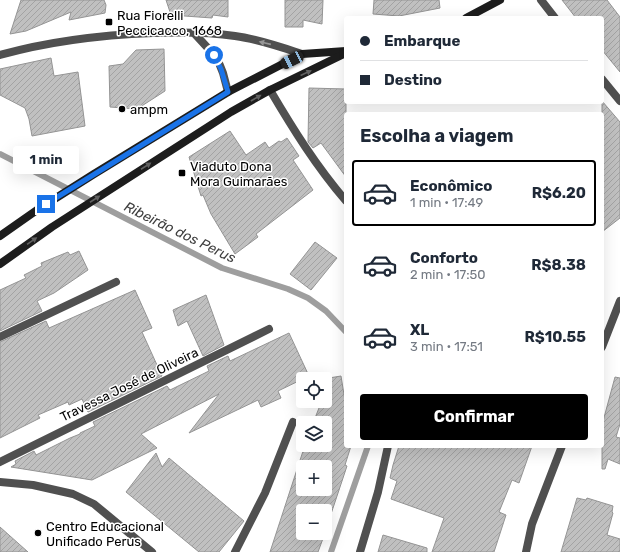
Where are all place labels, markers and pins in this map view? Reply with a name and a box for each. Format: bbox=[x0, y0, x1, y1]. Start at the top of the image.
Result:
place label: Rua Fiorelli Peccicacco, 1668 bbox=[117, 8, 222, 38]
marker: Rua Fiorelli Peccicacco, 1668 bbox=[104, 17, 114, 27]
place label: ampm bbox=[130, 102, 168, 117]
marker: ampm bbox=[117, 104, 127, 114]
place label: Viaduto Dona Mora Guimarães bbox=[190, 159, 288, 189]
marker: Viaduto Dona Mora Guimarães bbox=[177, 168, 187, 178]
place label: Centro Educacional Unificado Perus bbox=[46, 519, 164, 549]
marker: Centro Educacional Unificado Perus bbox=[33, 528, 43, 538]

